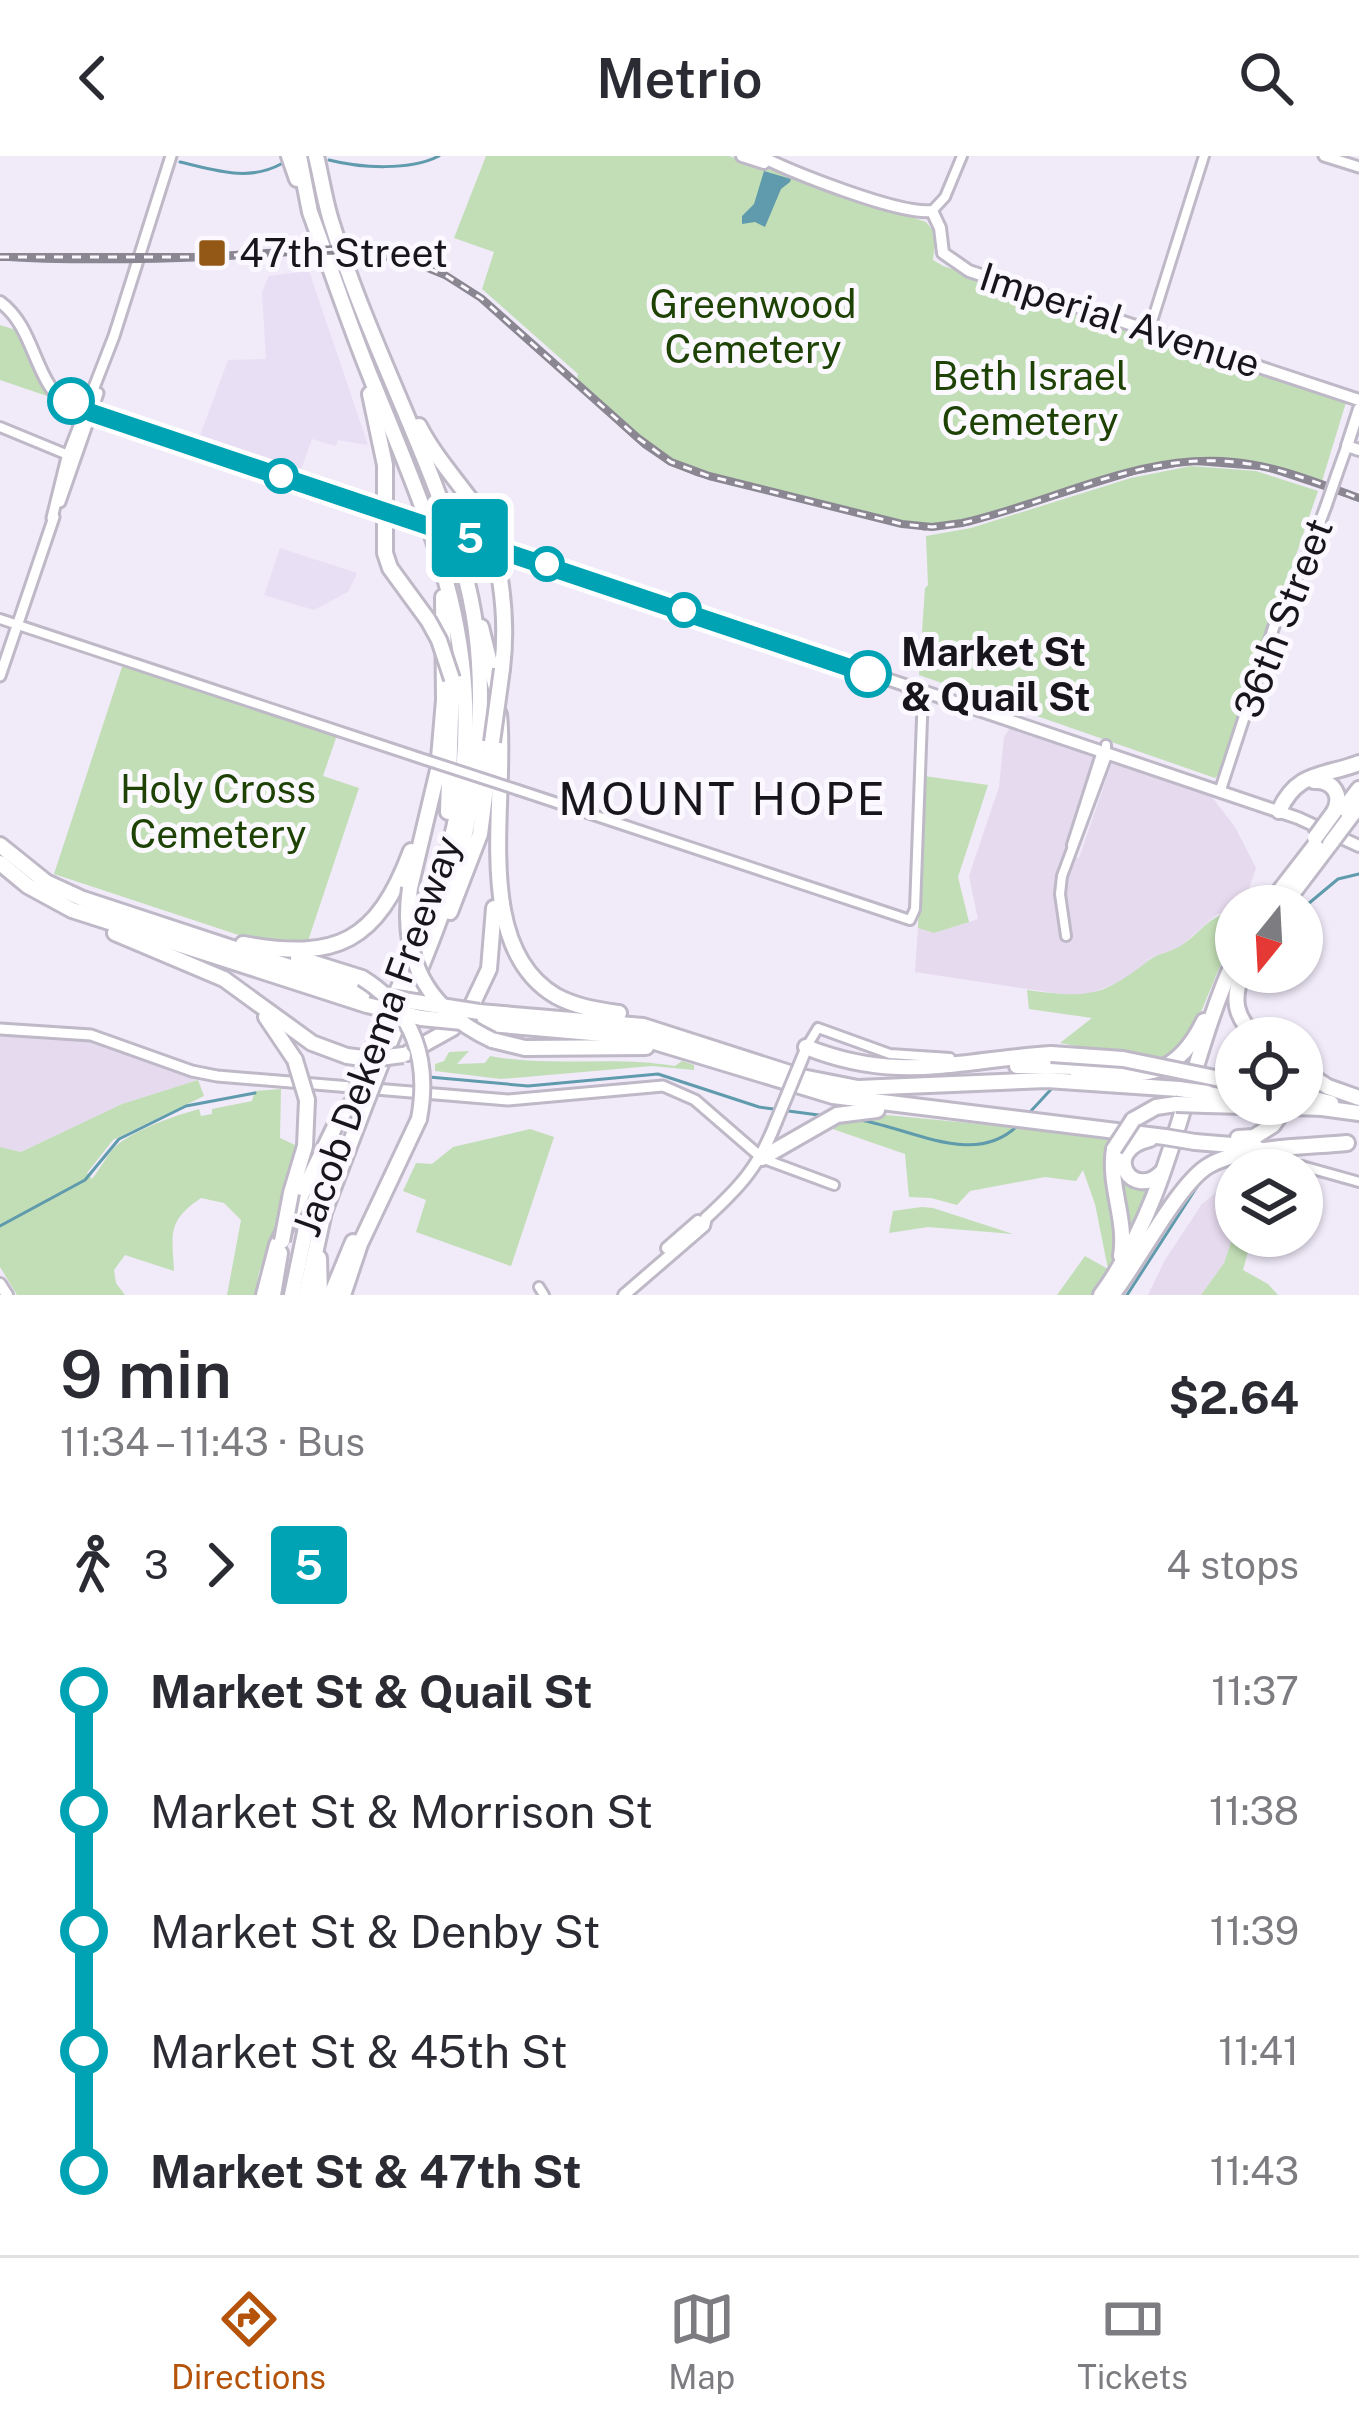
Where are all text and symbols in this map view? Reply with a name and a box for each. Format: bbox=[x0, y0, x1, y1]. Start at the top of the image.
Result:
icon: back bbox=[60, 45, 126, 111]
icon: search bbox=[1233, 45, 1299, 111]
text: Metrio bbox=[596, 47, 763, 110]
place label: 47th Street bbox=[239, 230, 448, 276]
marker: 47th Street bbox=[196, 237, 228, 269]
street label: Imperial Avenue bbox=[974, 253, 1266, 387]
park label: Greenwood Cemetery bbox=[650, 281, 856, 372]
park label: Beth Israel Cemetery bbox=[932, 353, 1128, 444]
unlabelled marker bbox=[49, 379, 93, 423]
unlabelled marker bbox=[265, 460, 297, 492]
line badge: 5 bbox=[431, 499, 509, 577]
street label: 36th Street bbox=[1224, 512, 1342, 724]
text: 5 bbox=[456, 513, 484, 562]
unlabelled marker bbox=[531, 548, 563, 580]
unlabelled marker bbox=[668, 594, 700, 626]
place label: Market St & Quail St bbox=[901, 629, 1091, 720]
marker: Market St & Quail St bbox=[846, 652, 890, 696]
park label: Holy Cross Cemetery bbox=[120, 766, 316, 857]
district label: MOUNT HOPE bbox=[558, 772, 888, 825]
street label: Jacob Dekema Freeway bbox=[283, 829, 471, 1243]
north arrow bbox=[1215, 885, 1323, 993]
map controls bbox=[1215, 885, 1323, 1257]
button: locate bbox=[1215, 1017, 1323, 1125]
button: layers bbox=[1215, 1149, 1323, 1257]
text: 9 min bbox=[60, 1335, 232, 1413]
text: $2.64 bbox=[1169, 1371, 1299, 1424]
text: 11:34 – 11:43 · Bus bbox=[60, 1419, 365, 1465]
icon: walk bbox=[60, 1532, 126, 1598]
icon: forward bbox=[187, 1532, 253, 1598]
text: 5 bbox=[295, 1540, 323, 1589]
text: 3 bbox=[144, 1542, 169, 1588]
text: 4 stops bbox=[1166, 1542, 1299, 1588]
text: Market St & Quail St bbox=[150, 1665, 592, 1718]
text: 11:37 bbox=[1211, 1668, 1299, 1714]
text: Market St & Morrison St bbox=[150, 1785, 653, 1838]
text: 11:38 bbox=[1209, 1788, 1299, 1834]
text: Market St & Denby St bbox=[150, 1905, 601, 1958]
text: 11:39 bbox=[1210, 1908, 1299, 1954]
text: Market St & 45th St bbox=[150, 2025, 568, 2078]
text: 11:41 bbox=[1218, 2028, 1299, 2074]
text: Market St & 47th St bbox=[150, 2145, 581, 2198]
text: 11:43 bbox=[1210, 2148, 1299, 2194]
tab: Directions bbox=[171, 2286, 326, 2396]
tab: Map bbox=[668, 2286, 735, 2396]
tab: Tickets bbox=[1077, 2286, 1188, 2396]

